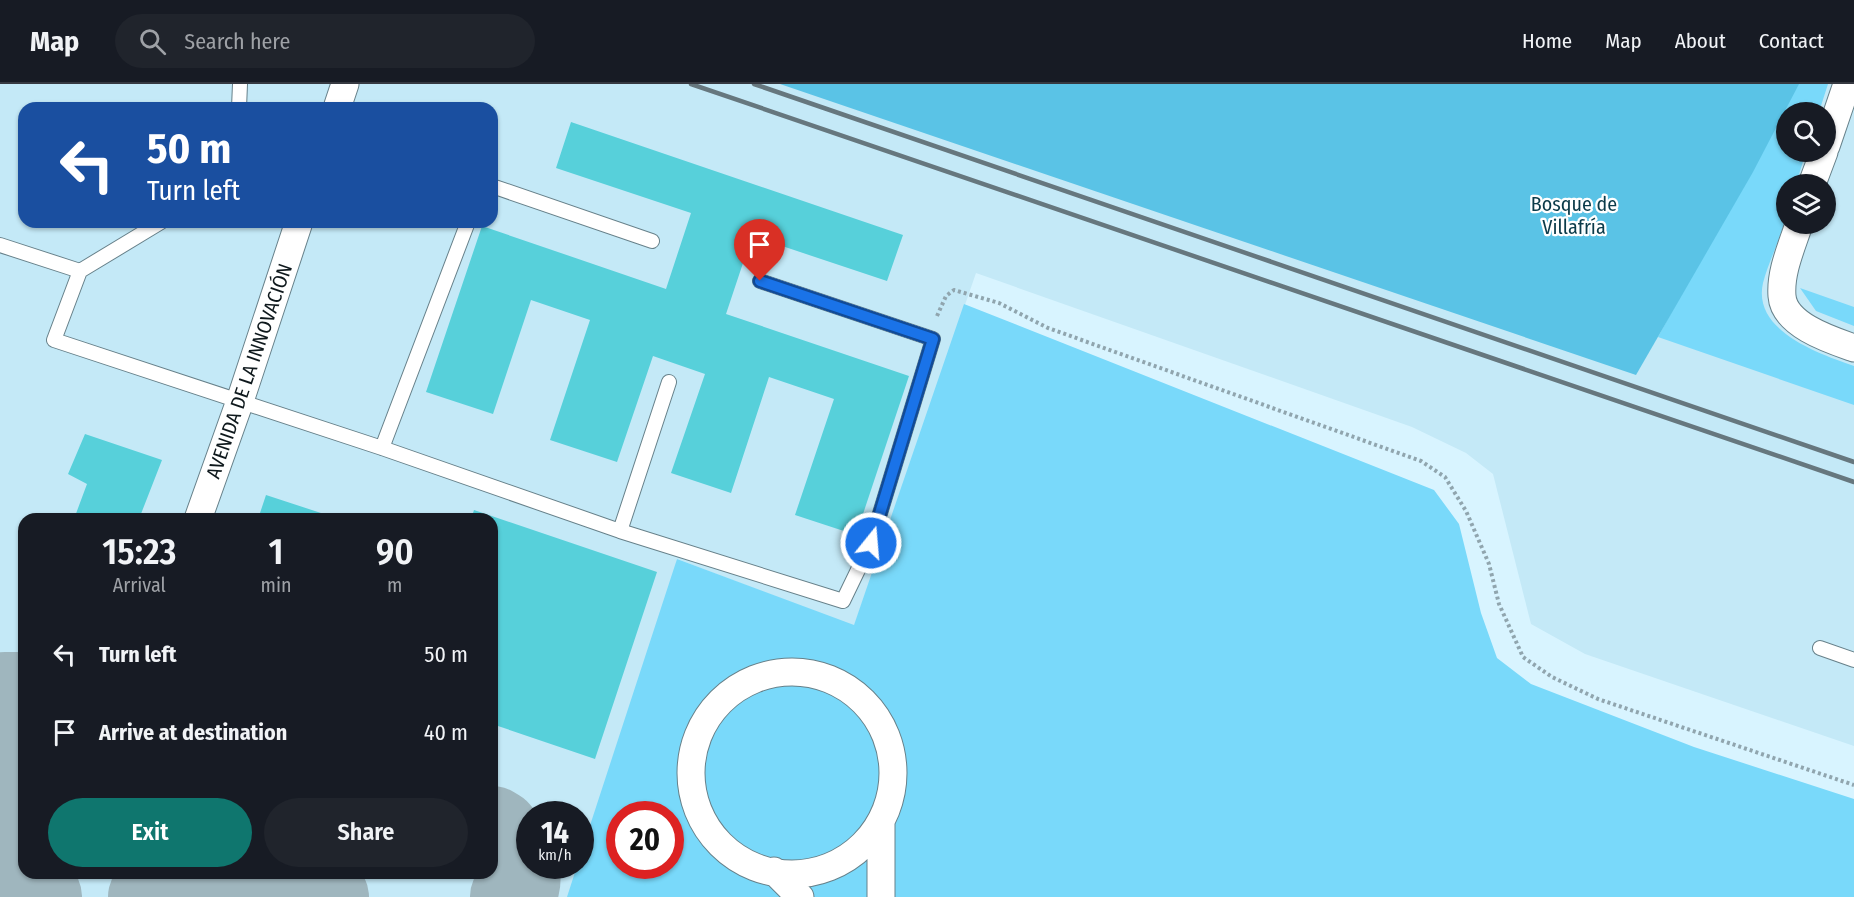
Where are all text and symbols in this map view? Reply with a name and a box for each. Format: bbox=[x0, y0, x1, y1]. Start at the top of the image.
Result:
search box bbox=[115, 14, 535, 68]
text: Map bbox=[30, 25, 79, 58]
icon: search bbox=[136, 25, 169, 58]
text: Search here bbox=[184, 28, 290, 55]
text: Home bbox=[1522, 28, 1572, 54]
text: Map bbox=[1605, 28, 1642, 54]
text: About bbox=[1675, 28, 1726, 54]
text: Contact bbox=[1759, 28, 1824, 54]
map controls bbox=[1776, 102, 1836, 234]
button: search bbox=[1776, 102, 1836, 162]
text: 50 m bbox=[147, 124, 231, 174]
icon: left bbox=[48, 126, 126, 204]
button: layers bbox=[1776, 174, 1836, 234]
text: Turn left bbox=[147, 175, 240, 207]
park label: Bosque de Villafría bbox=[1531, 192, 1617, 239]
pin bbox=[734, 219, 785, 281]
icon: arrive bbox=[743, 228, 776, 261]
street label: AVENIDA DE LA INNOVACIÓN bbox=[201, 260, 297, 482]
position arrow bbox=[839, 511, 903, 575]
text: 15:23 bbox=[102, 530, 176, 574]
text: 1 bbox=[269, 530, 284, 574]
text: 90 bbox=[376, 530, 414, 574]
text: Arrival bbox=[113, 573, 166, 597]
text: min bbox=[261, 573, 292, 597]
text: m bbox=[387, 573, 402, 597]
icon: left bbox=[48, 638, 81, 671]
text: Turn left bbox=[99, 641, 177, 668]
text: 50 m bbox=[424, 641, 468, 668]
icon: arrive bbox=[48, 716, 81, 749]
text: Arrive at destination bbox=[99, 719, 287, 746]
text: 40 m bbox=[424, 719, 468, 746]
button: Exit bbox=[48, 798, 252, 867]
button: Share bbox=[264, 798, 468, 867]
speed limit sign: 20 bbox=[606, 801, 684, 879]
text: 14 bbox=[541, 815, 569, 851]
text: km/h bbox=[538, 846, 572, 864]

